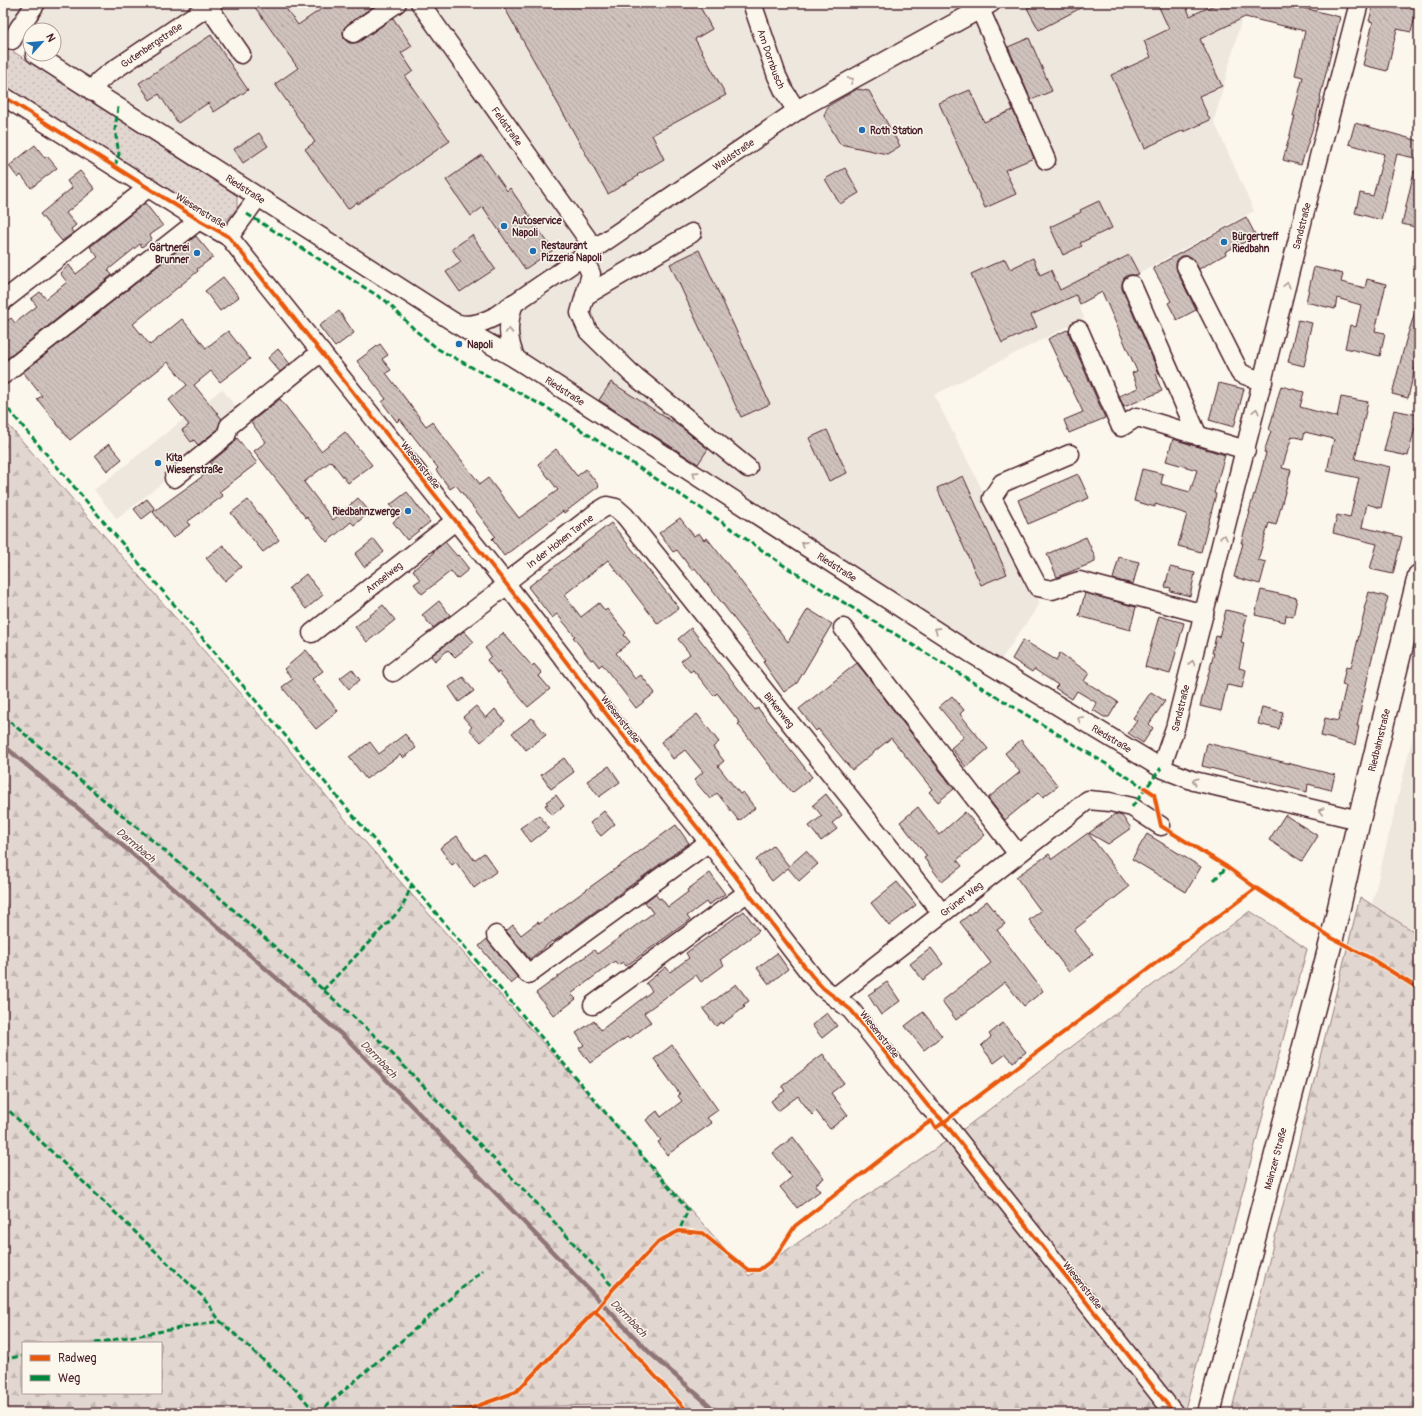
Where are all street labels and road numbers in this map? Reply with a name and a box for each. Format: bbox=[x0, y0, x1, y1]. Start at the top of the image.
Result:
street label: Gutenbergstraße bbox=[119, 21, 185, 71]
street label: Am Dornbusch bbox=[754, 28, 787, 91]
street label: Feldstraße bbox=[489, 105, 525, 149]
street label: Waldstraße bbox=[711, 137, 757, 173]
street label: Riedstraße bbox=[223, 173, 267, 207]
street label: Wiesenstraße bbox=[173, 191, 228, 231]
street label: Sandstraße bbox=[1291, 201, 1314, 251]
street label: Riedstraße bbox=[543, 374, 587, 409]
street label: Wiesenstraße bbox=[398, 439, 443, 492]
street label: In der Hohen Tanne bbox=[525, 512, 596, 571]
street label: Riedstraße bbox=[815, 550, 859, 585]
street label: Amselweg bbox=[363, 560, 405, 596]
street label: Sandstraße bbox=[1169, 683, 1193, 733]
street label: Birkenweg bbox=[761, 690, 797, 731]
street label: Wiesenstraße bbox=[598, 693, 643, 746]
street label: Riedbahnstraße bbox=[1366, 708, 1393, 773]
street label: Riedstraße bbox=[1089, 723, 1134, 756]
street label: Grüner Weg bbox=[938, 879, 985, 920]
street label: Wiesenstraße bbox=[857, 1008, 902, 1061]
street label: Mainzer Straße bbox=[1262, 1126, 1290, 1191]
street label: Wiesenstraße bbox=[1060, 1259, 1105, 1312]

